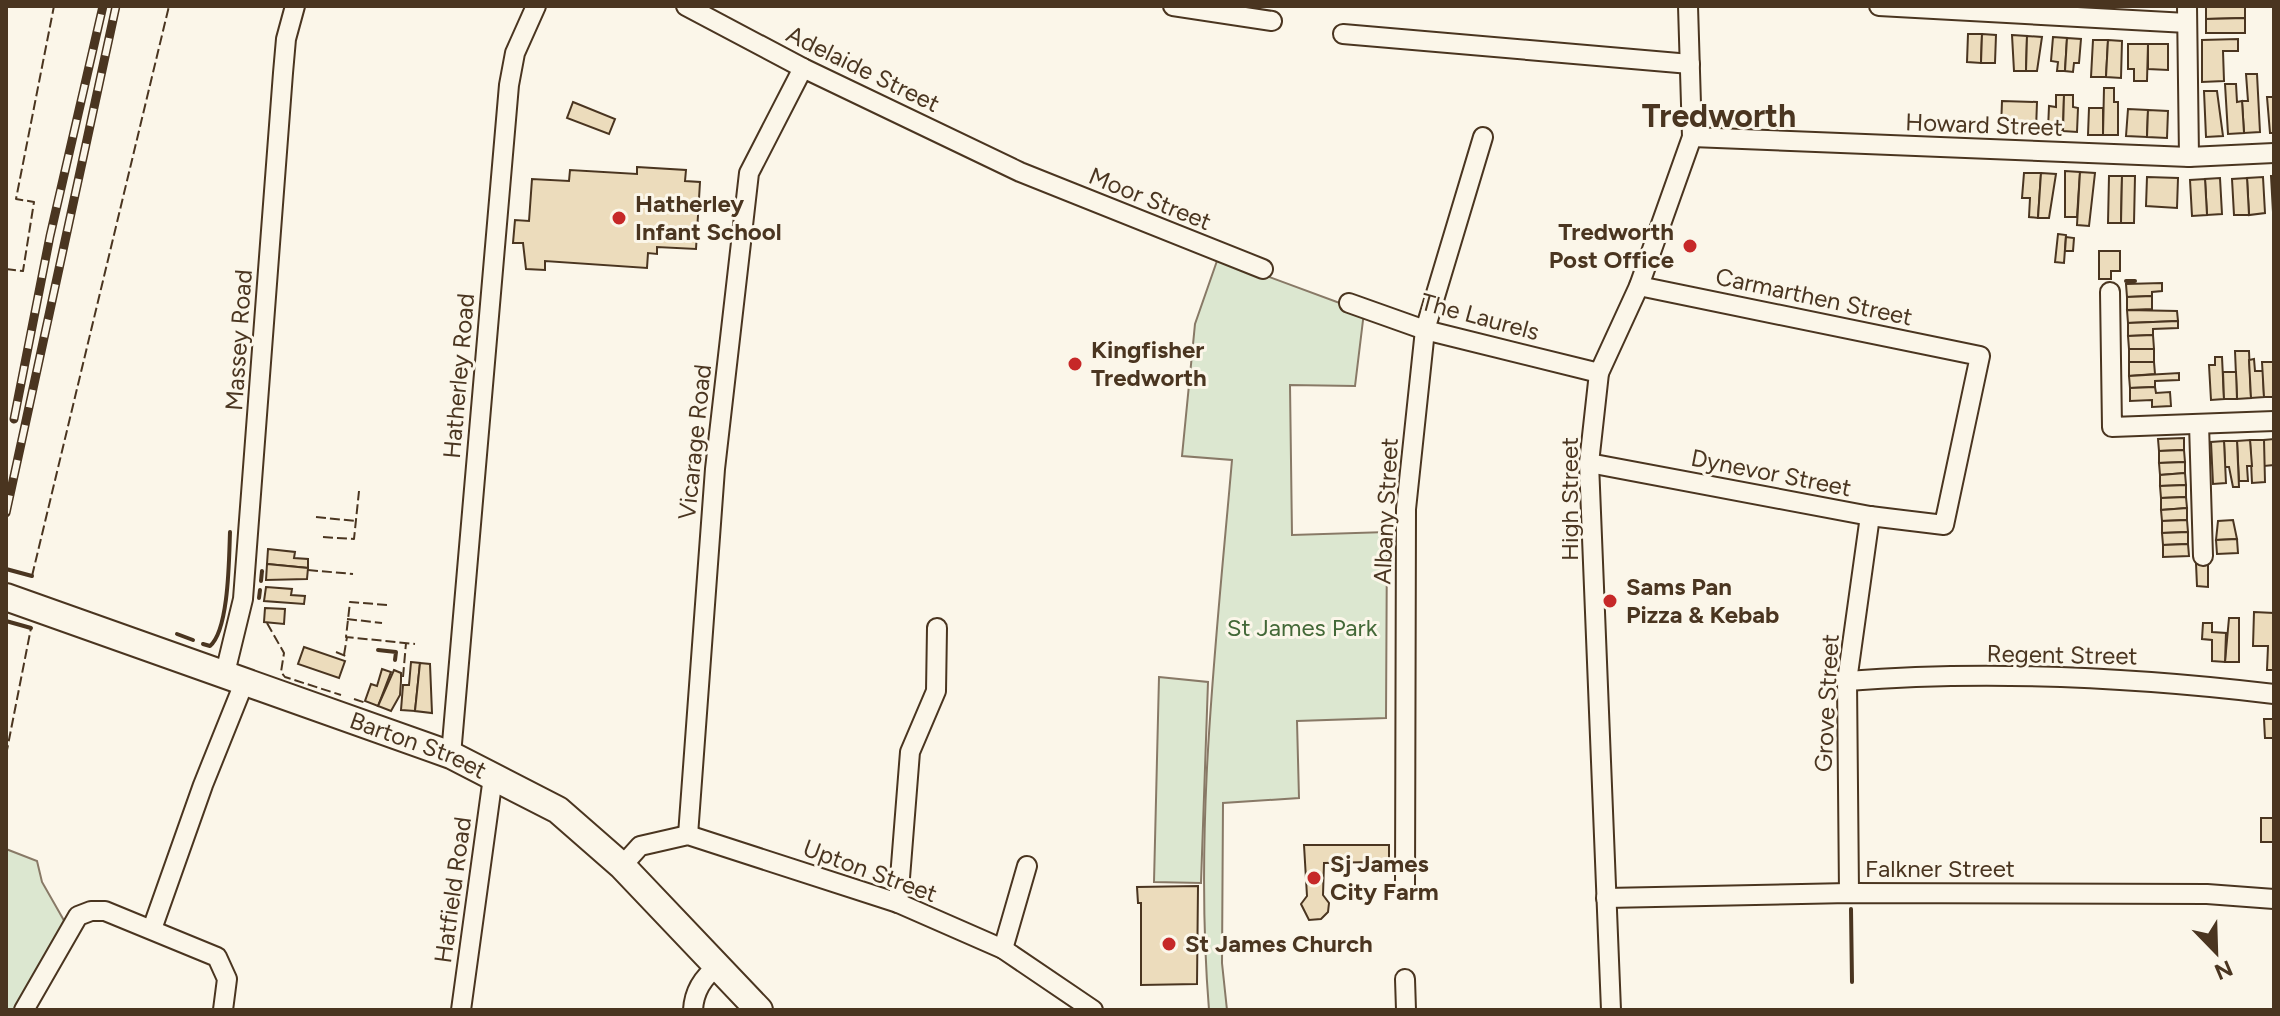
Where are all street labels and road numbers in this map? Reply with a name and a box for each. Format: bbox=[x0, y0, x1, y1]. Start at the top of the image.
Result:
street label: Adelaide Street bbox=[782, 19, 944, 118]
street label: Howard Street bbox=[1905, 107, 2063, 142]
street label: Moor Street bbox=[1085, 161, 1216, 236]
street label: Carmarthen Street bbox=[1713, 261, 1915, 332]
street label: Massey Road bbox=[219, 268, 258, 412]
street label: The Laurels bbox=[1418, 287, 1543, 346]
street label: Hatherley Road bbox=[437, 292, 480, 460]
street label: Vicarage Road bbox=[672, 363, 717, 521]
street label: Albany Street bbox=[1367, 437, 1404, 585]
street label: High Street bbox=[1555, 437, 1584, 561]
street label: Dynevor Street bbox=[1688, 443, 1854, 502]
street label: Grove Street bbox=[1808, 633, 1845, 773]
street label: Regent Street bbox=[1986, 639, 2138, 670]
street label: Barton Street bbox=[346, 705, 492, 785]
street label: Hatfield Road bbox=[428, 815, 477, 965]
street label: Upton Street bbox=[799, 833, 941, 908]
street label: Falkner Street bbox=[1865, 854, 2015, 883]

